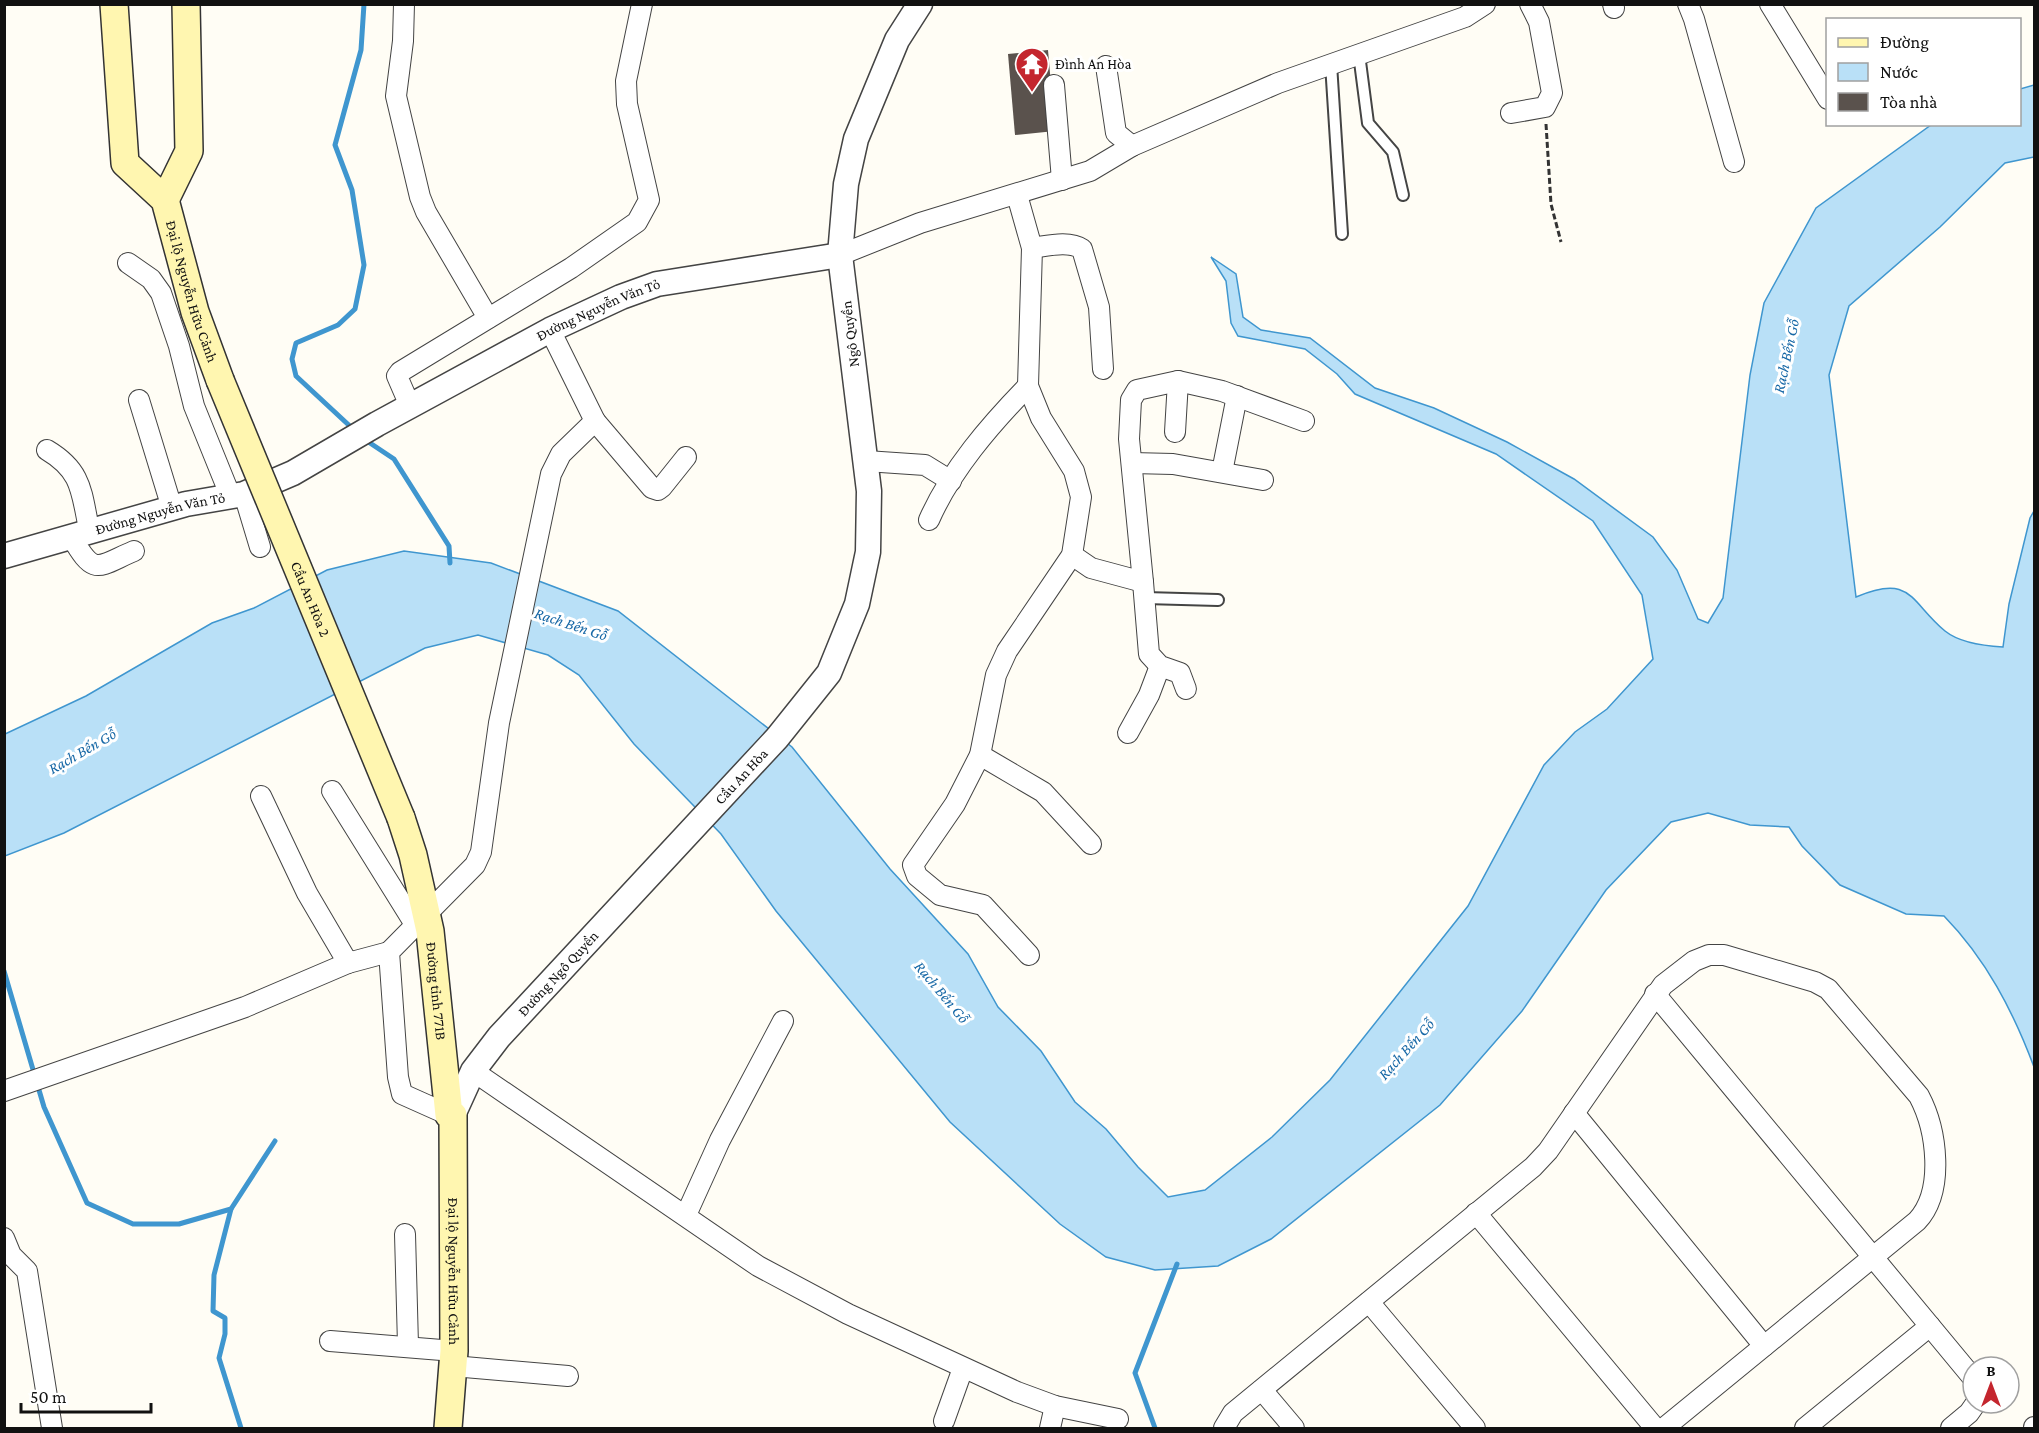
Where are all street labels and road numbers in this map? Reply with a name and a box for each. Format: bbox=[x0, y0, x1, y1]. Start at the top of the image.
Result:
street label: Đại lộ Nguyễn Hữu Cảnh bbox=[163, 219, 221, 364]
street label: Đường Nguyễn Văn Tỏ bbox=[534, 276, 662, 344]
street label: Ngô Quyền bbox=[837, 300, 863, 368]
street label: Đường Nguyễn Văn Tỏ bbox=[93, 489, 226, 538]
street label: Cầu An Hòa 2 bbox=[288, 559, 333, 639]
street label: Cầu An Hòa bbox=[712, 745, 771, 808]
street label: Đường Ngô Quyền bbox=[515, 928, 602, 1019]
street label: Đường tỉnh 771B bbox=[423, 941, 449, 1041]
street label: Đại lộ Nguyễn Hữu Cảnh bbox=[444, 1197, 462, 1345]

